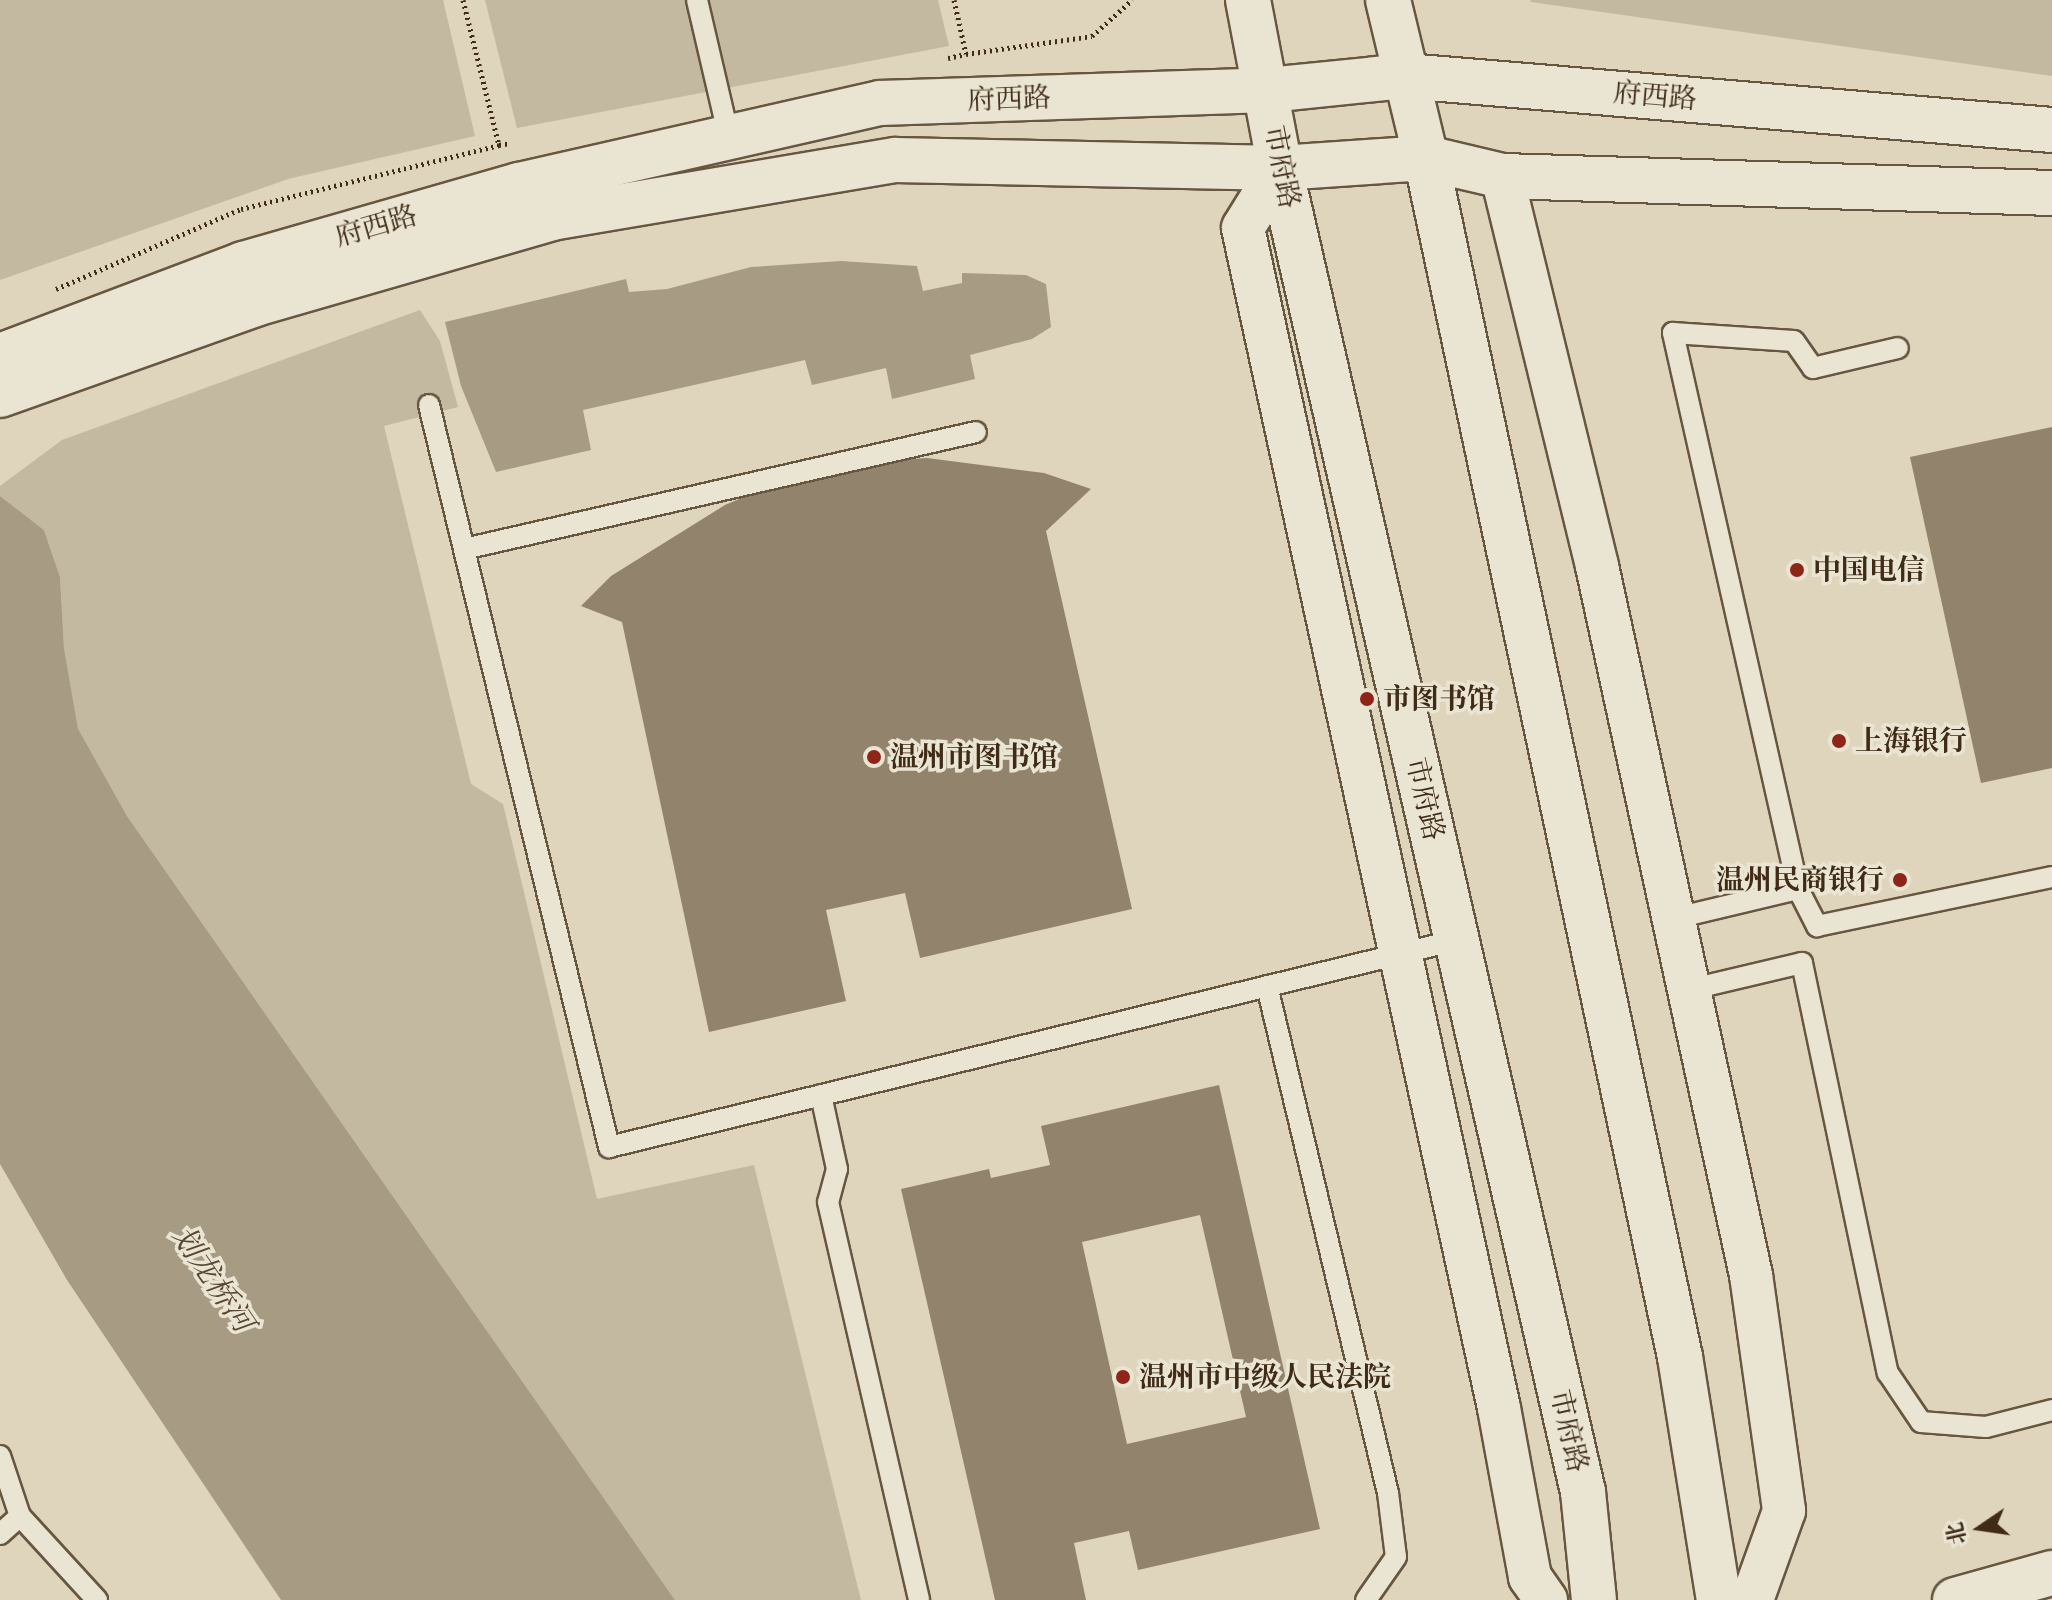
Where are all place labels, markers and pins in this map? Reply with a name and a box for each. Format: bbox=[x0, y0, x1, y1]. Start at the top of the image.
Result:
place label: 中国电信 bbox=[1813, 553, 1925, 587]
marker: 中国电信 bbox=[1788, 561, 1806, 579]
place label: 市图书馆 bbox=[1383, 682, 1495, 716]
marker: 市图书馆 bbox=[1358, 690, 1376, 708]
place label: 上海银行 bbox=[1855, 724, 1967, 758]
marker: 上海银行 bbox=[1830, 732, 1848, 750]
place label: 温州市图书馆 bbox=[890, 740, 1058, 774]
marker: 温州市图书馆 bbox=[865, 748, 883, 766]
place label: 温州民商银行 bbox=[1716, 863, 1884, 897]
marker: 温州民商银行 bbox=[1891, 871, 1909, 889]
place label: 温州市中级人民法院 bbox=[1139, 1360, 1391, 1394]
marker: 温州市中级人民法院 bbox=[1114, 1368, 1132, 1386]

